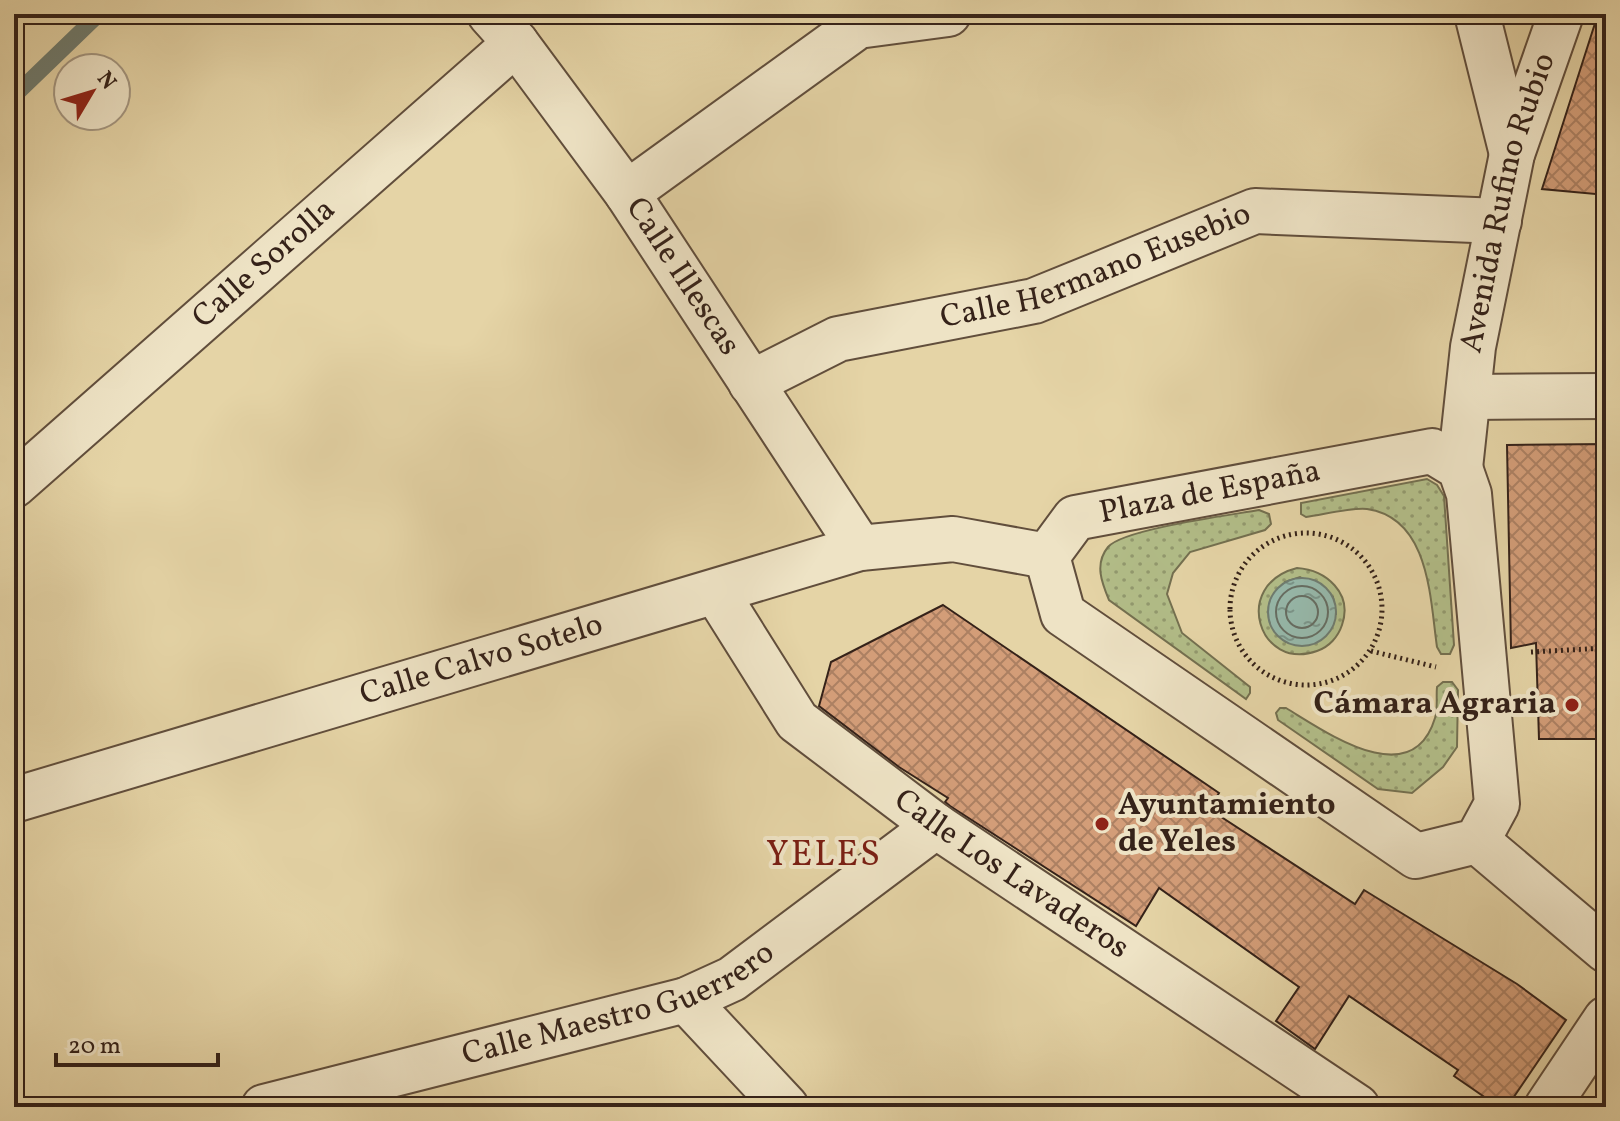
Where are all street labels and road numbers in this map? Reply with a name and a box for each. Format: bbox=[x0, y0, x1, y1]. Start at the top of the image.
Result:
street label: Avenida Rufino Rubio bbox=[1450, 47, 1568, 357]
street label: Calle Sorolla bbox=[184, 189, 346, 339]
street label: Calle Illescas bbox=[614, 189, 750, 365]
street label: Calle Hermano Eusebio bbox=[937, 193, 1258, 341]
street label: Plaza de España bbox=[1096, 450, 1324, 536]
street label: Calle Calvo Sotelo bbox=[355, 604, 608, 718]
street label: Calle Los Lavaderos bbox=[884, 779, 1137, 971]
street label: Calle Maestro Guerrero bbox=[458, 932, 784, 1078]

